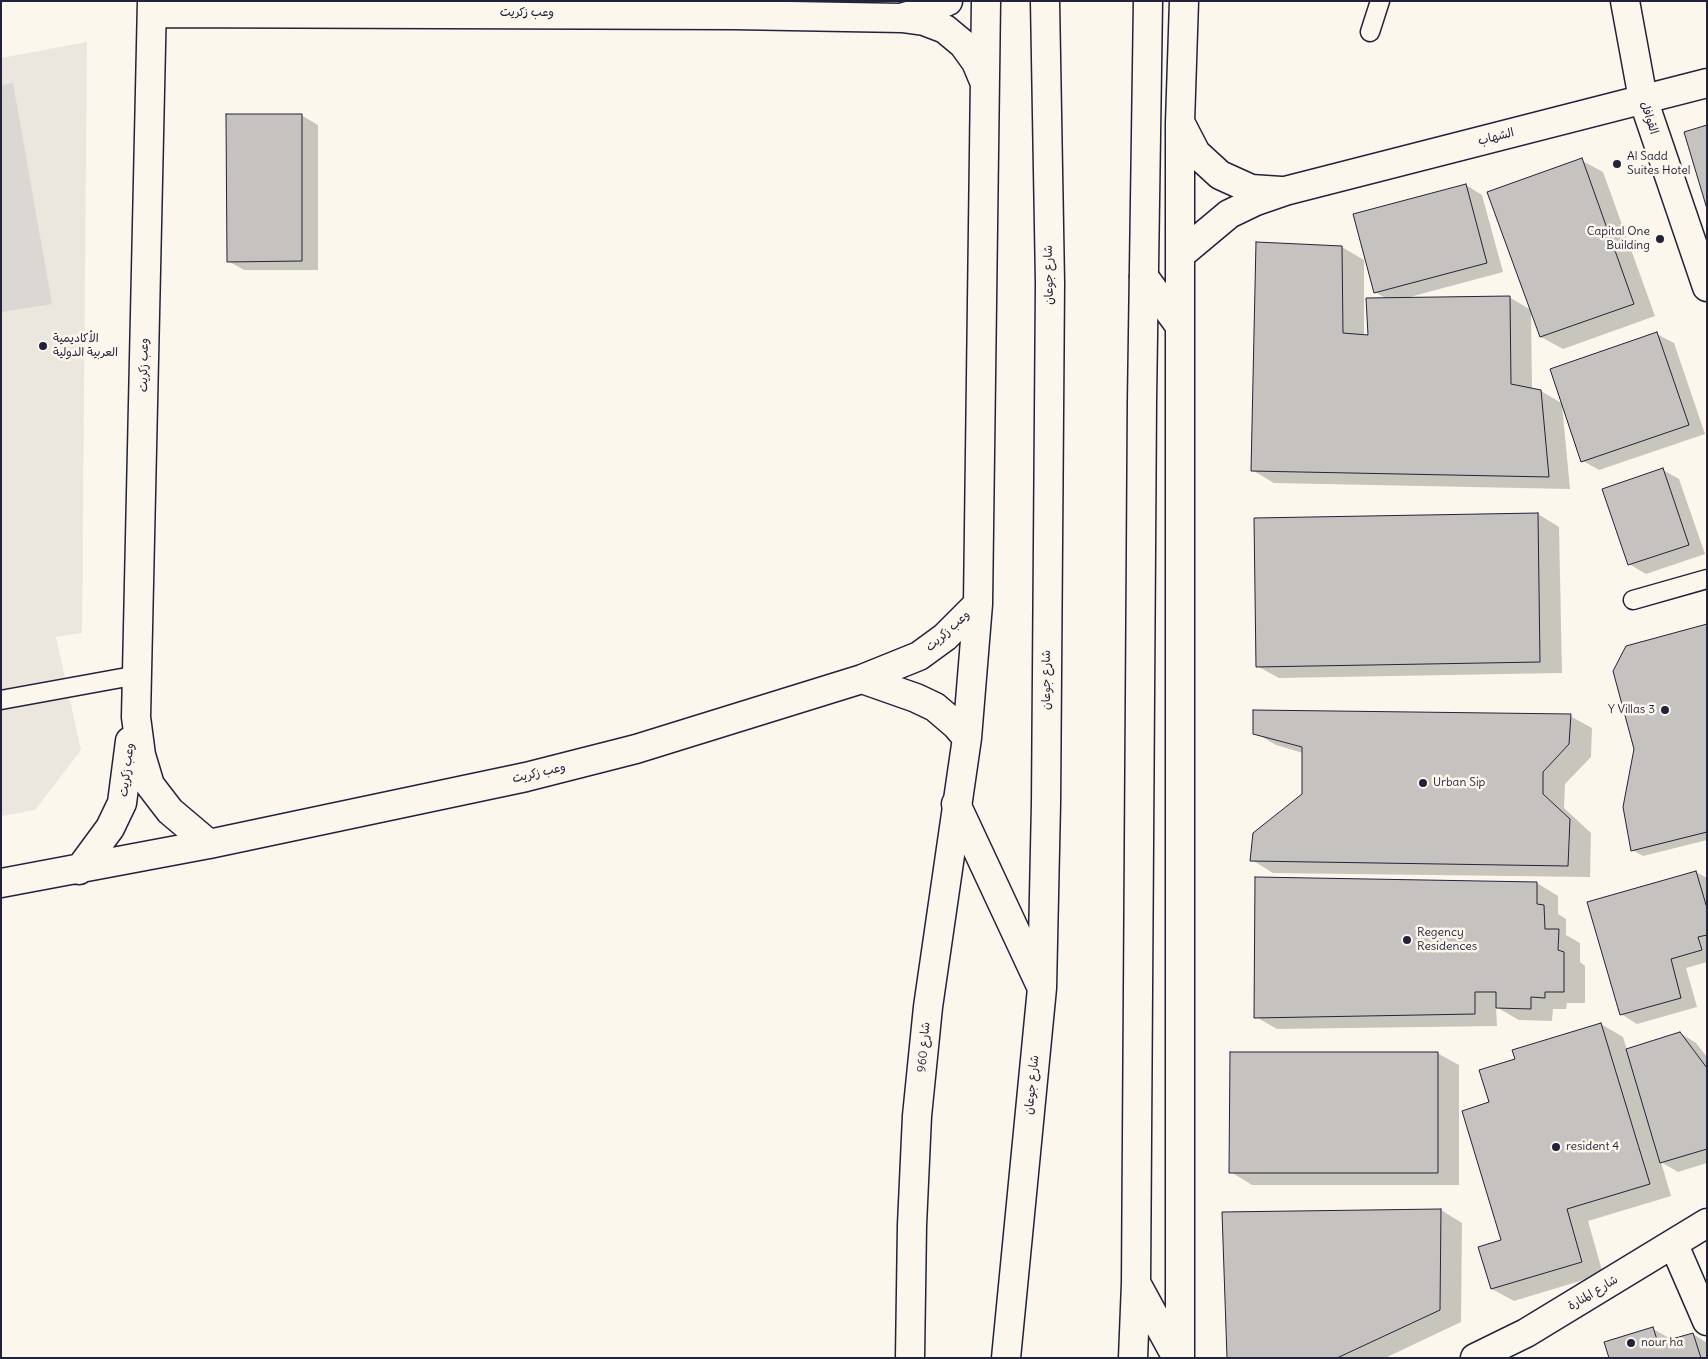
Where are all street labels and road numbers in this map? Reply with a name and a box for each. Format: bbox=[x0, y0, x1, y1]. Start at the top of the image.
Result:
street label: وعب زكريت bbox=[500, 6, 554, 20]
street label: القوافل bbox=[1637, 100, 1661, 136]
street label: الشهاب bbox=[1476, 126, 1516, 148]
street label: شارع جوعان bbox=[1041, 245, 1057, 305]
street label: وعب زكريت bbox=[136, 338, 152, 392]
street label: وعب زكريت bbox=[923, 607, 973, 655]
street label: شارع جوعان bbox=[1040, 650, 1054, 710]
street label: وعب زكريت bbox=[117, 742, 137, 798]
street label: وعب زكريت bbox=[511, 760, 567, 786]
street label: شارع 960 bbox=[915, 1021, 933, 1073]
street label: شارع جوعان bbox=[1022, 1054, 1042, 1116]
street label: شارع المنارة bbox=[1565, 1272, 1621, 1314]

